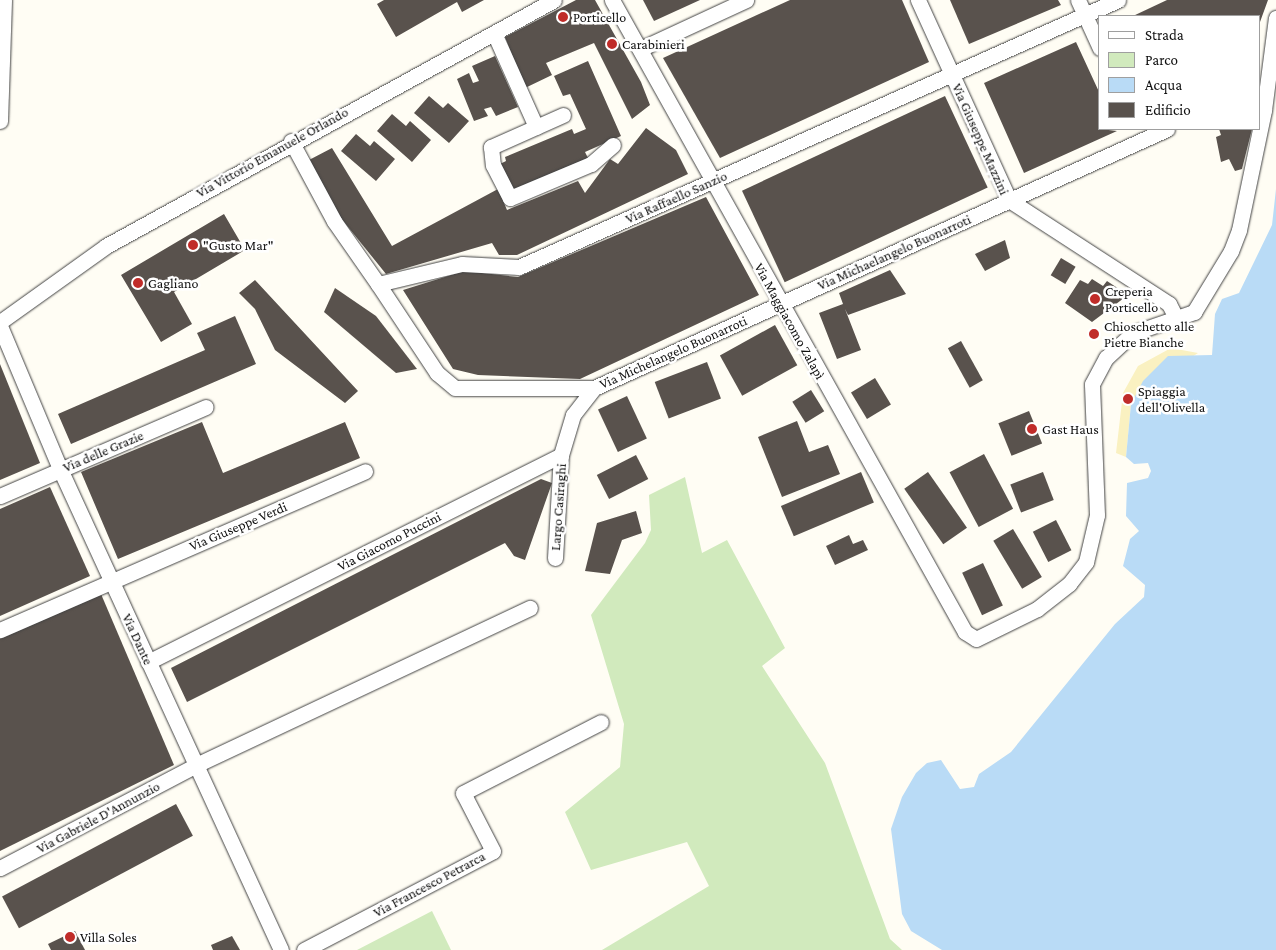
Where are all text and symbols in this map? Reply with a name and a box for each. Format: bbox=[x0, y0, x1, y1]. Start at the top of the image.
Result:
place label: Porticello bbox=[573, 9, 626, 25]
marker: Porticello bbox=[557, 11, 569, 23]
legend bbox=[1098, 15, 1261, 130]
text: Strada bbox=[1145, 27, 1184, 43]
place label: Carabinieri bbox=[622, 36, 685, 52]
marker: Carabinieri bbox=[606, 38, 618, 50]
text: Parco bbox=[1145, 52, 1178, 68]
text: Acqua bbox=[1145, 77, 1182, 93]
street label: Via Giuseppe Mazzini bbox=[949, 81, 1013, 197]
text: Edificio bbox=[1145, 102, 1191, 118]
street label: Via Vittorio Emanuele Orlando bbox=[193, 103, 351, 201]
street label: Via Raffaello Sanzio bbox=[623, 167, 729, 227]
street label: Via Michaelangelo Buonarroti bbox=[815, 210, 973, 294]
place label: "Gusto Mar" bbox=[203, 237, 273, 253]
marker: "Gusto Mar" bbox=[187, 239, 199, 251]
street label: Via Maggiacomo Zalapì bbox=[751, 260, 829, 382]
place label: Gagliano bbox=[148, 275, 198, 291]
marker: Gagliano bbox=[132, 277, 144, 289]
place label: Creperia Porticello bbox=[1105, 283, 1158, 316]
marker: Creperia Porticello bbox=[1089, 293, 1101, 305]
street label: Via Michelangelo Buonarroti bbox=[597, 312, 749, 392]
place label: Chioschetto alle Pietre Bianche bbox=[1104, 318, 1194, 351]
marker: Chioschetto alle Pietre Bianche bbox=[1088, 328, 1100, 340]
place label: Spiaggia dell'Olivella bbox=[1138, 383, 1205, 416]
marker: Spiaggia dell'Olivella bbox=[1122, 393, 1134, 405]
place label: Gast Haus bbox=[1042, 421, 1099, 437]
marker: Gast Haus bbox=[1026, 423, 1038, 435]
street label: Via delle Grazie bbox=[60, 426, 146, 476]
street label: Largo Casiraghi bbox=[547, 463, 569, 551]
street label: Via Giuseppe Verdi bbox=[186, 498, 290, 554]
street label: Via Giacomo Puccini bbox=[334, 508, 444, 574]
street label: Via Dante bbox=[119, 611, 157, 667]
street label: Via Gabriele D'Annunzio bbox=[33, 777, 163, 857]
street label: Via Francesco Petrarca bbox=[370, 847, 488, 921]
place label: Villa Soles bbox=[80, 929, 137, 945]
marker: Villa Soles bbox=[64, 931, 76, 943]

